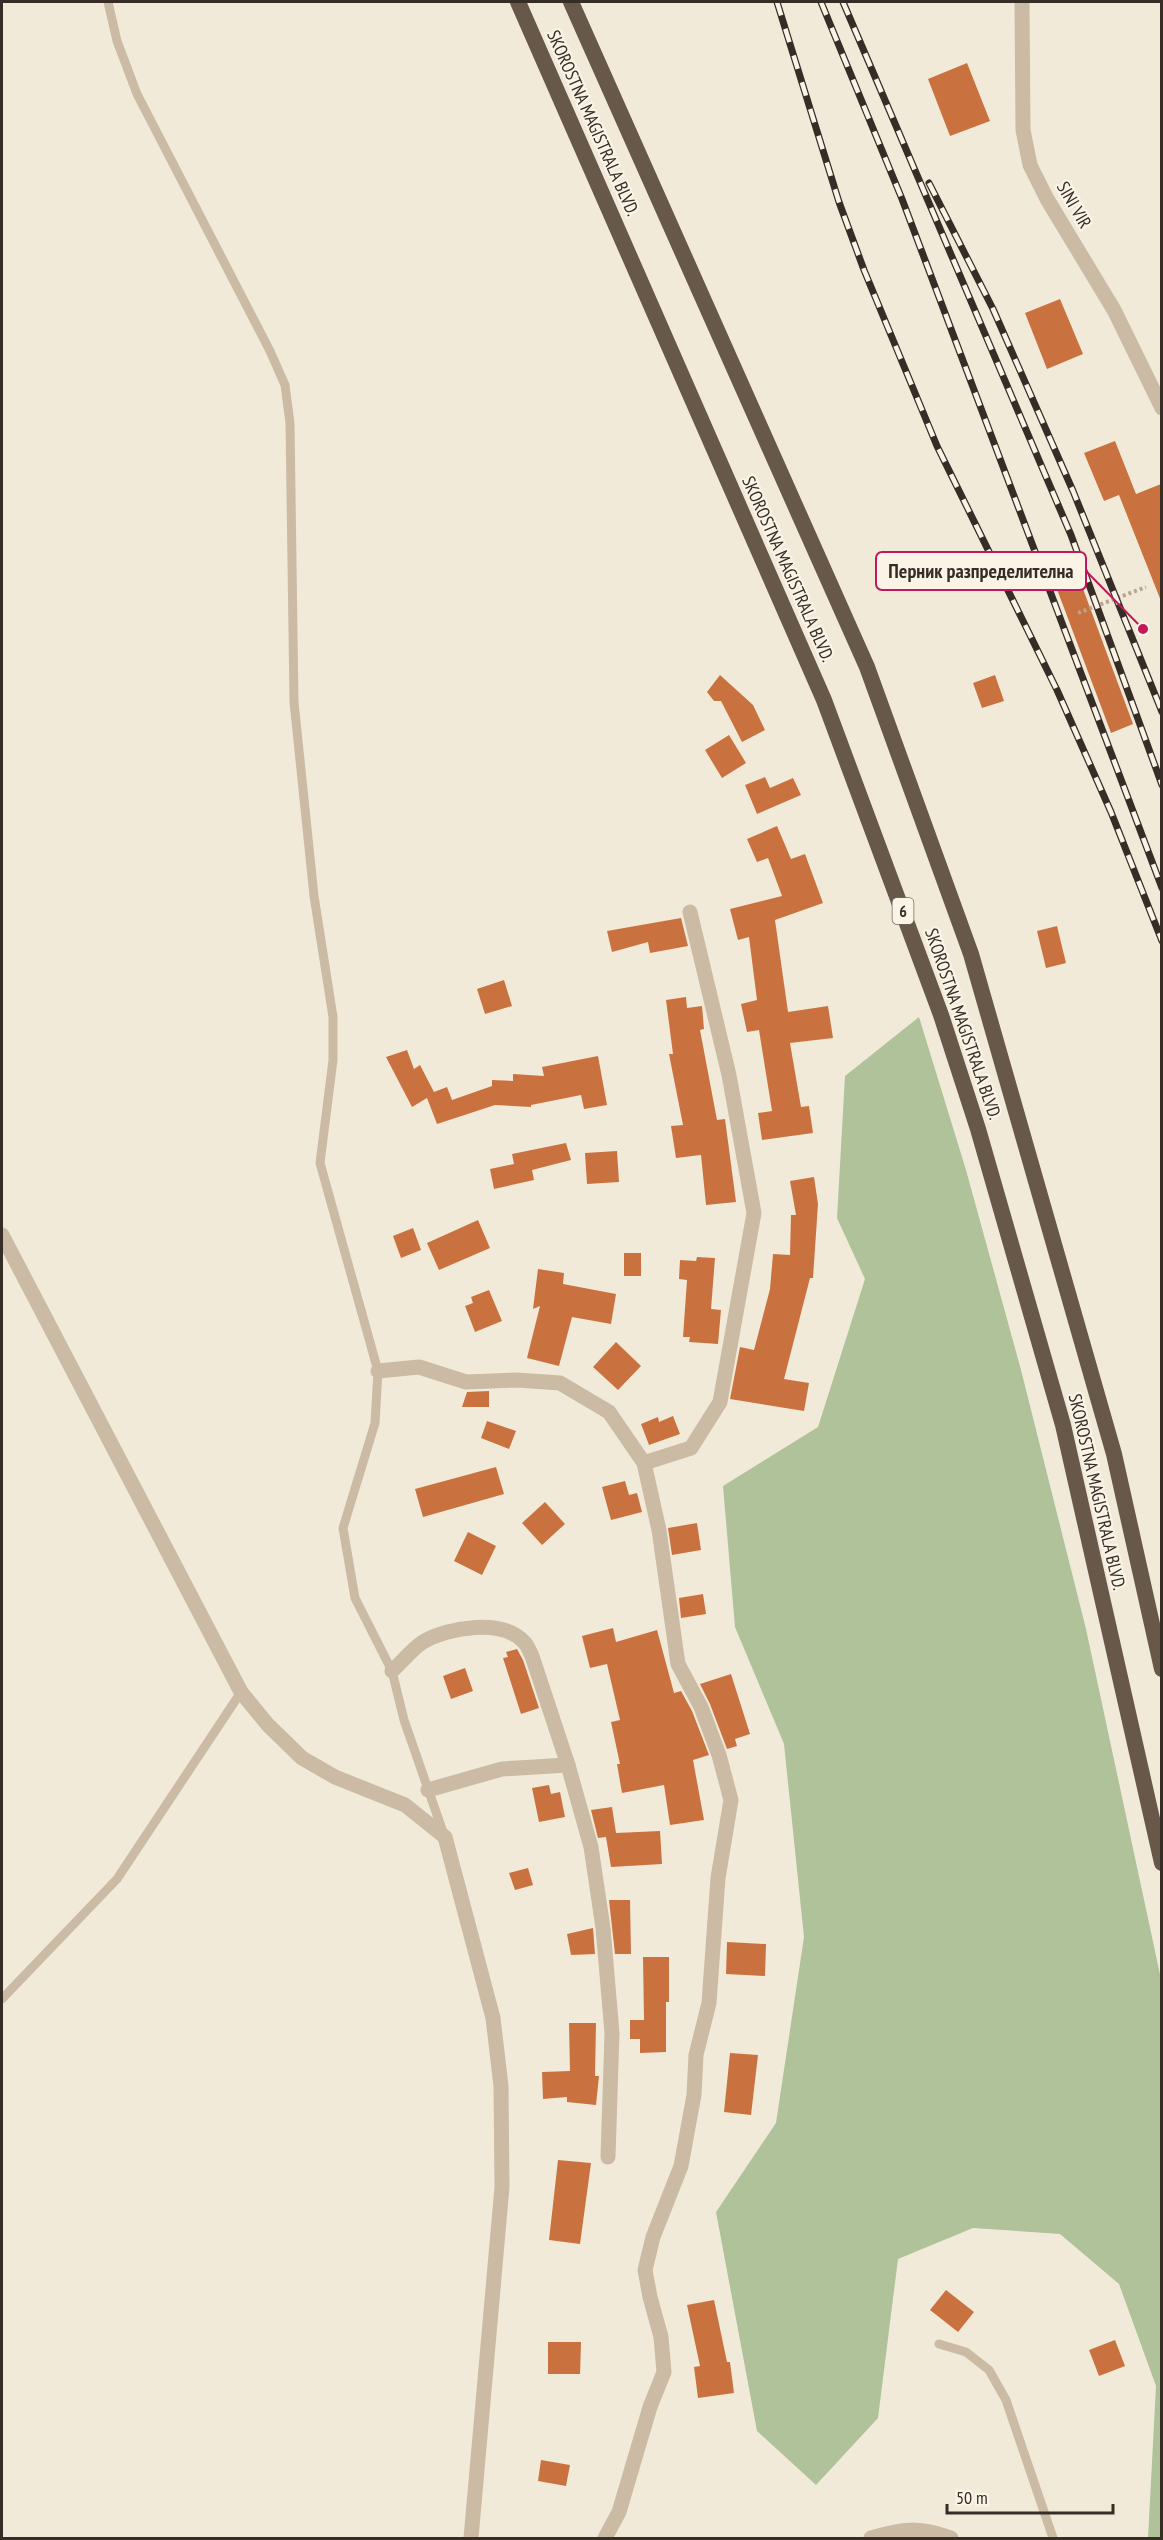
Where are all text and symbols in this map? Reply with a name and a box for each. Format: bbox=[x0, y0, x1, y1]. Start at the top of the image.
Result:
street label: SKOROSTNA MAGISTRALA BLVD. bbox=[542, 26, 645, 219]
street label: SINI VIR bbox=[1052, 177, 1097, 233]
street label: SKOROSTNA MAGISTRALA BLVD. bbox=[737, 472, 840, 665]
callout: Перник разпределителна bbox=[876, 552, 1086, 590]
text: Перник разпределителна bbox=[888, 558, 1074, 584]
road number: 6 bbox=[892, 898, 914, 924]
street label: SKOROSTNA MAGISTRALA BLVD. bbox=[920, 925, 1007, 1122]
street label: SKOROSTNA MAGISTRALA BLVD. bbox=[1064, 1392, 1131, 1592]
scale bar bbox=[947, 2477, 1114, 2515]
text: 50 m bbox=[956, 2486, 988, 2509]

